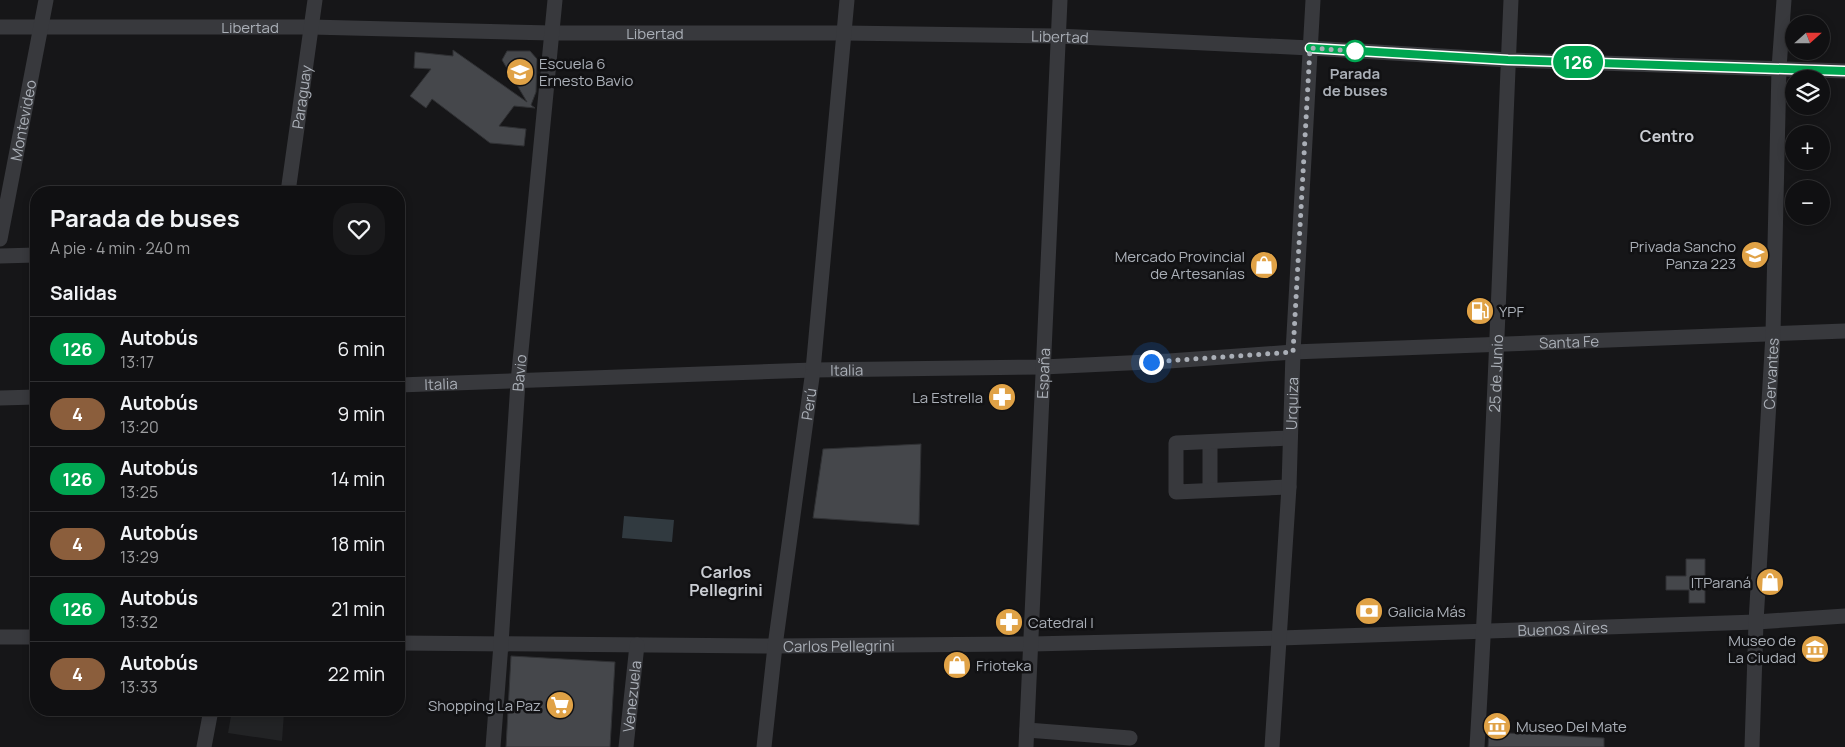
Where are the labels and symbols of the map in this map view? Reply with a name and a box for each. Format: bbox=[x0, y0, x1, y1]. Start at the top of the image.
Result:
north arrow bbox=[1785, 15, 1830, 60]
street label: Libertad bbox=[221, 17, 279, 38]
street label: Libertad bbox=[626, 23, 684, 44]
street label: Libertad bbox=[1031, 25, 1089, 48]
marker: Parada de buses bbox=[1344, 40, 1366, 62]
line badge: 126 bbox=[1549, 46, 1607, 78]
place label: Escuela 6 Ernesto Bavio bbox=[539, 53, 633, 91]
school or university icon: Escuela 6 Ernesto Bavio bbox=[505, 57, 535, 87]
place label: Parada de buses bbox=[1322, 63, 1388, 101]
street label: Paraguay bbox=[287, 64, 316, 130]
street label: Montevideo bbox=[5, 78, 41, 163]
district label: Centro bbox=[1640, 125, 1694, 147]
place label: Privada Sancho Panza 223 bbox=[1630, 236, 1736, 274]
school or university icon: Privada Sancho Panza 223 bbox=[1740, 240, 1770, 270]
place label: Mercado Provincial de Artesanías bbox=[1115, 246, 1245, 284]
shop icon: Mercado Provincial de Artesanías bbox=[1249, 250, 1279, 280]
fuel station icon: YPF bbox=[1465, 296, 1495, 326]
place label: YPF bbox=[1499, 301, 1524, 322]
street label: Santa Fe bbox=[1539, 330, 1600, 353]
street label: 25 de Junio bbox=[1483, 334, 1508, 413]
street label: Cervantes bbox=[1758, 337, 1783, 410]
street label: España bbox=[1031, 347, 1055, 399]
your location bbox=[1139, 350, 1164, 375]
street label: Bavio bbox=[507, 353, 531, 392]
street label: Italia bbox=[830, 359, 863, 380]
street label: Italia bbox=[424, 372, 458, 395]
street label: Urquiza bbox=[1280, 377, 1303, 430]
pharmacy icon: La Estrella bbox=[987, 382, 1017, 412]
street label: Perú bbox=[796, 387, 821, 421]
place label: La Estrella bbox=[912, 387, 983, 408]
district label: Carlos Pellegrini bbox=[689, 561, 763, 601]
shop icon: ITParaná bbox=[1755, 567, 1785, 597]
place label: ITParaná bbox=[1691, 572, 1751, 593]
bank icon: Galicia Más bbox=[1354, 596, 1384, 626]
place label: Galicia Más bbox=[1388, 601, 1466, 622]
pharmacy icon: Catedral I bbox=[994, 607, 1024, 637]
place label: Catedral I bbox=[1028, 612, 1094, 633]
street label: Buenos Aires bbox=[1517, 616, 1608, 641]
place label: Museo de La Ciudad bbox=[1728, 630, 1796, 668]
museum icon: Museo de La Ciudad bbox=[1800, 634, 1830, 664]
street label: Carlos Pellegrini bbox=[783, 635, 895, 656]
shop icon: Frioteka bbox=[942, 650, 972, 680]
place label: Frioteka bbox=[976, 655, 1032, 676]
street label: Venezuela bbox=[617, 659, 646, 733]
supermarket icon: Shopping La Paz bbox=[545, 690, 575, 720]
place label: Shopping La Paz bbox=[428, 695, 541, 716]
museum icon: Museo Del Mate bbox=[1482, 711, 1512, 741]
place label: Museo Del Mate bbox=[1516, 716, 1627, 737]

